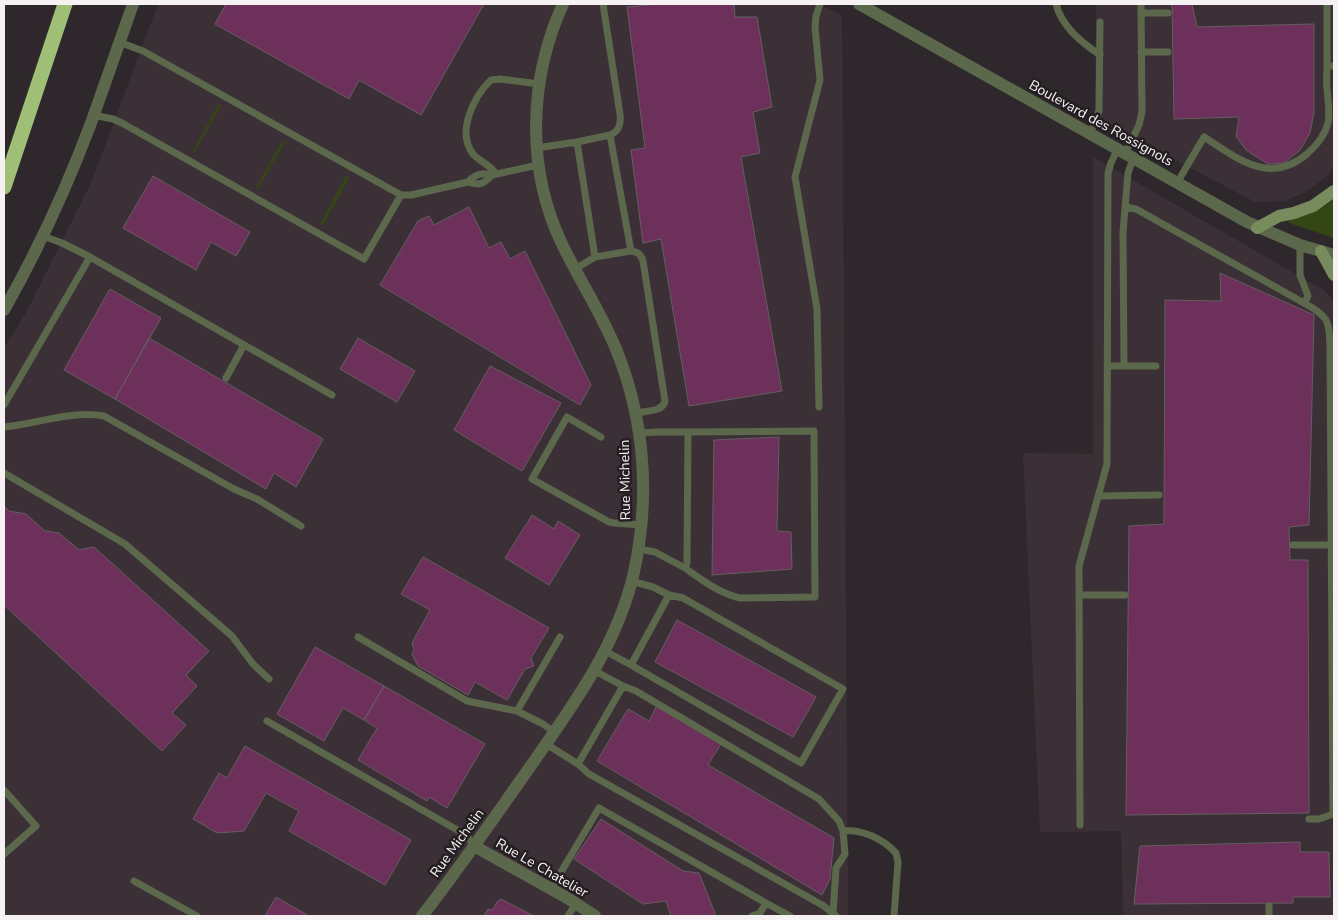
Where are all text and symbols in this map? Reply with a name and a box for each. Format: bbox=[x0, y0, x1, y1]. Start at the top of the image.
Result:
street label: Boulevard des Rossignols bbox=[1026, 75, 1177, 171]
street label: Rue Michelin bbox=[615, 439, 635, 521]
street label: Rue Michelin bbox=[426, 805, 488, 881]
street label: Rue Le Chatelier bbox=[492, 834, 592, 902]

